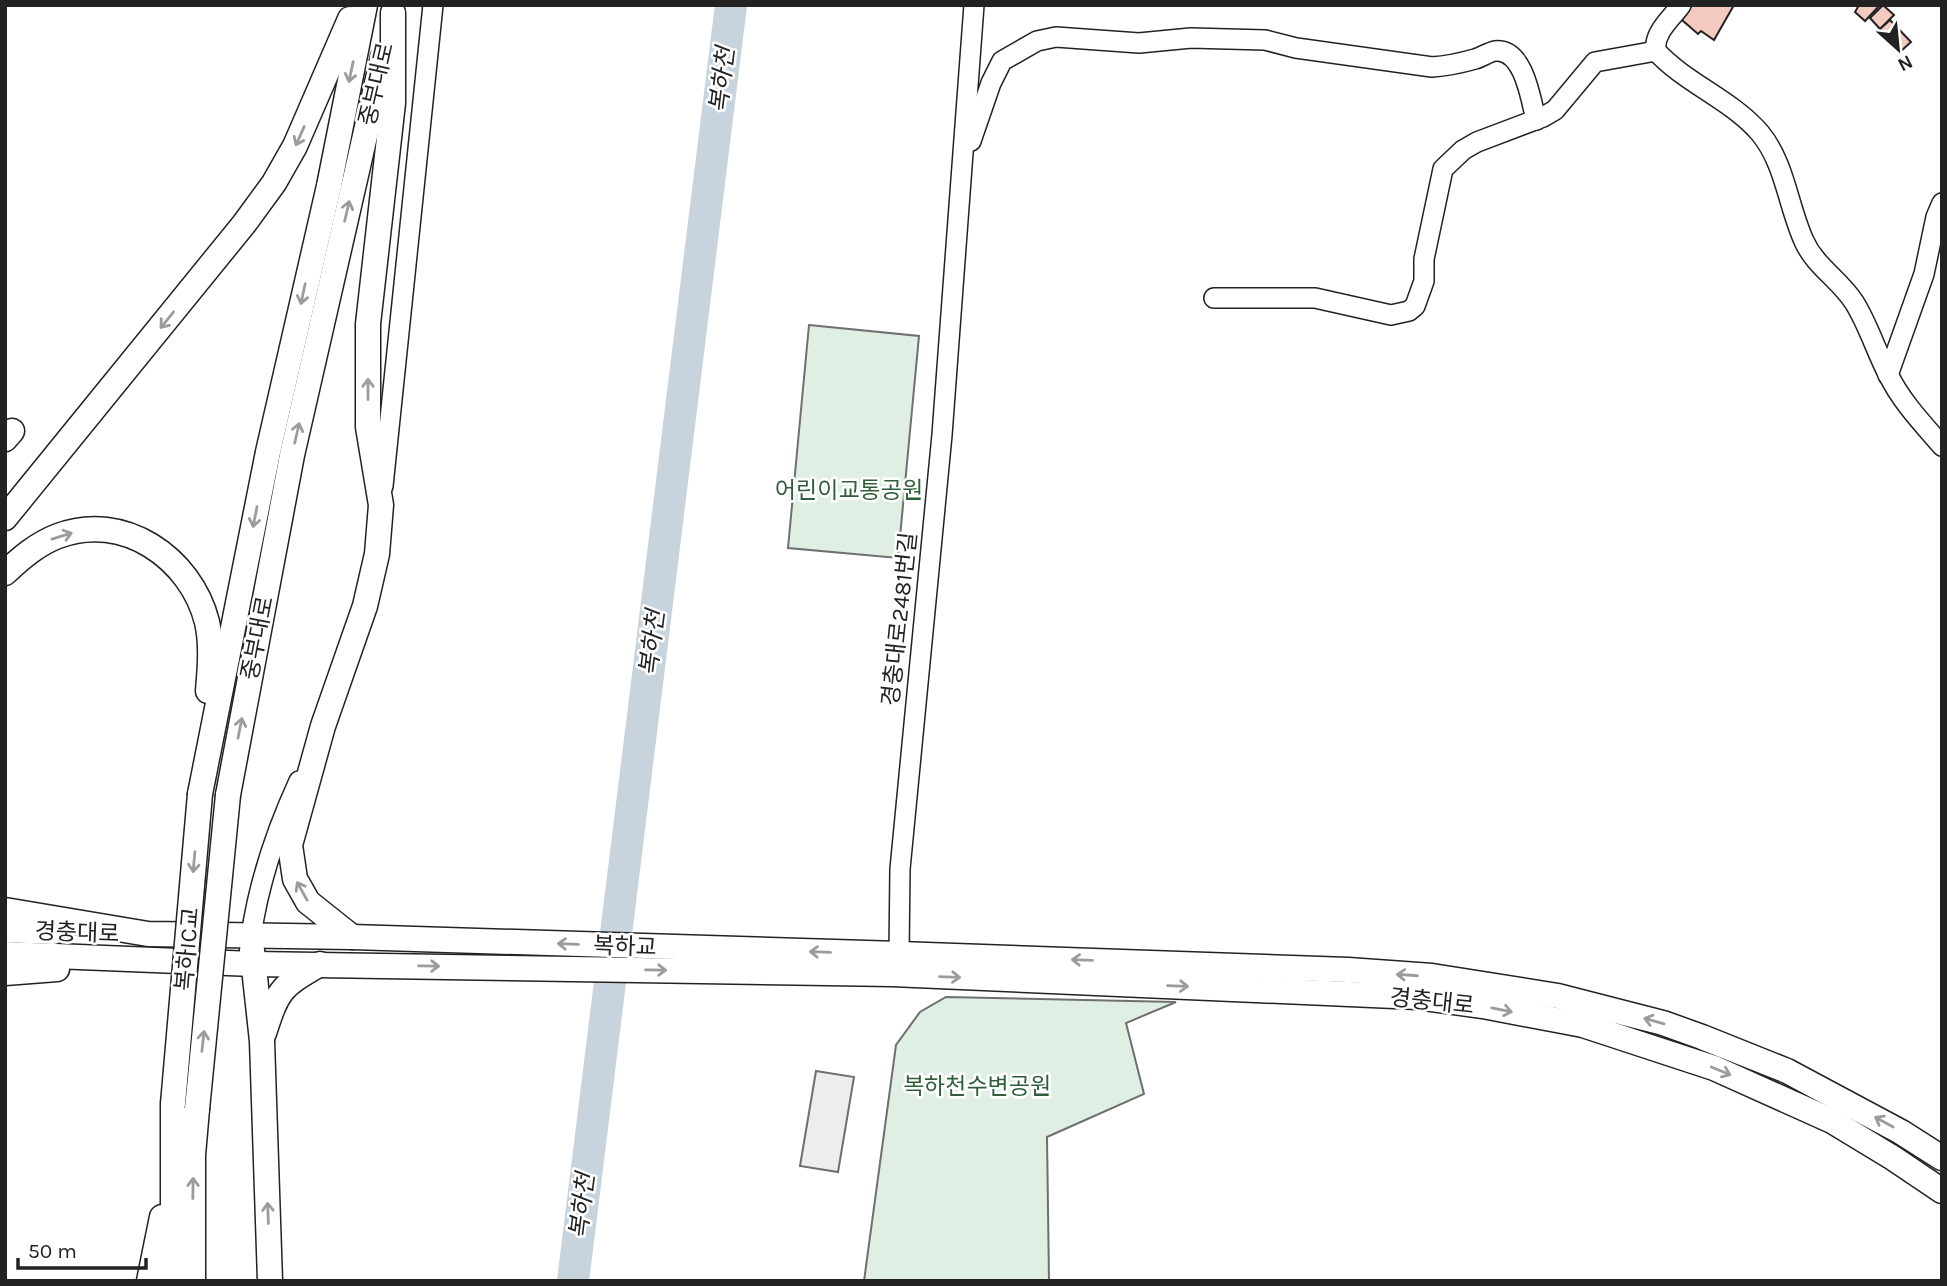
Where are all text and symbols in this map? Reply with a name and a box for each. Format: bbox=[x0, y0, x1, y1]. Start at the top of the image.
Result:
north arrow bbox=[1863, 14, 1933, 84]
street label: 중부대로 bbox=[354, 40, 399, 128]
water label: 복하천 bbox=[704, 43, 740, 115]
text: N bbox=[1894, 50, 1916, 76]
one-way arrow bbox=[344, 60, 358, 83]
one-way arrow bbox=[292, 125, 305, 146]
one-way arrow bbox=[341, 200, 354, 223]
one-way arrow bbox=[296, 282, 309, 305]
one-way arrow bbox=[160, 310, 175, 329]
one-way arrow bbox=[361, 377, 375, 400]
one-way arrow bbox=[291, 422, 304, 445]
park label: 어린이교통공원 bbox=[775, 477, 923, 504]
one-way arrow bbox=[248, 505, 262, 528]
one-way arrow bbox=[50, 529, 72, 541]
street label: 경충대로2481번길 bbox=[877, 531, 922, 707]
street label: 중부대로 bbox=[236, 594, 279, 682]
water label: 복하천 bbox=[634, 606, 670, 678]
one-way arrow bbox=[234, 717, 248, 740]
one-way arrow bbox=[187, 850, 200, 873]
one-way arrow bbox=[295, 882, 309, 902]
street label: 복하IC교 bbox=[170, 906, 205, 992]
street label: 경충대로 bbox=[34, 918, 120, 947]
street label: 복하교 bbox=[593, 932, 657, 961]
one-way arrow bbox=[557, 937, 580, 950]
one-way arrow bbox=[809, 945, 832, 959]
one-way arrow bbox=[1070, 954, 1093, 967]
one-way arrow bbox=[417, 959, 440, 973]
one-way arrow bbox=[644, 963, 667, 977]
one-way arrow bbox=[1396, 968, 1419, 981]
one-way arrow bbox=[939, 970, 962, 983]
one-way arrow bbox=[1166, 979, 1189, 992]
street label: 경충대로 bbox=[1388, 984, 1475, 1019]
one-way arrow bbox=[1490, 1003, 1513, 1017]
one-way arrow bbox=[1643, 1014, 1666, 1027]
one-way arrow bbox=[197, 1030, 210, 1053]
one-way arrow bbox=[1709, 1065, 1731, 1078]
park label: 복하천수변공원 bbox=[903, 1073, 1051, 1100]
one-way arrow bbox=[1874, 1115, 1895, 1128]
water label: 복하천 bbox=[564, 1169, 600, 1241]
one-way arrow bbox=[186, 1177, 199, 1200]
one-way arrow bbox=[261, 1201, 275, 1224]
scale bar bbox=[18, 1226, 145, 1270]
text: 50 m bbox=[28, 1239, 77, 1263]

